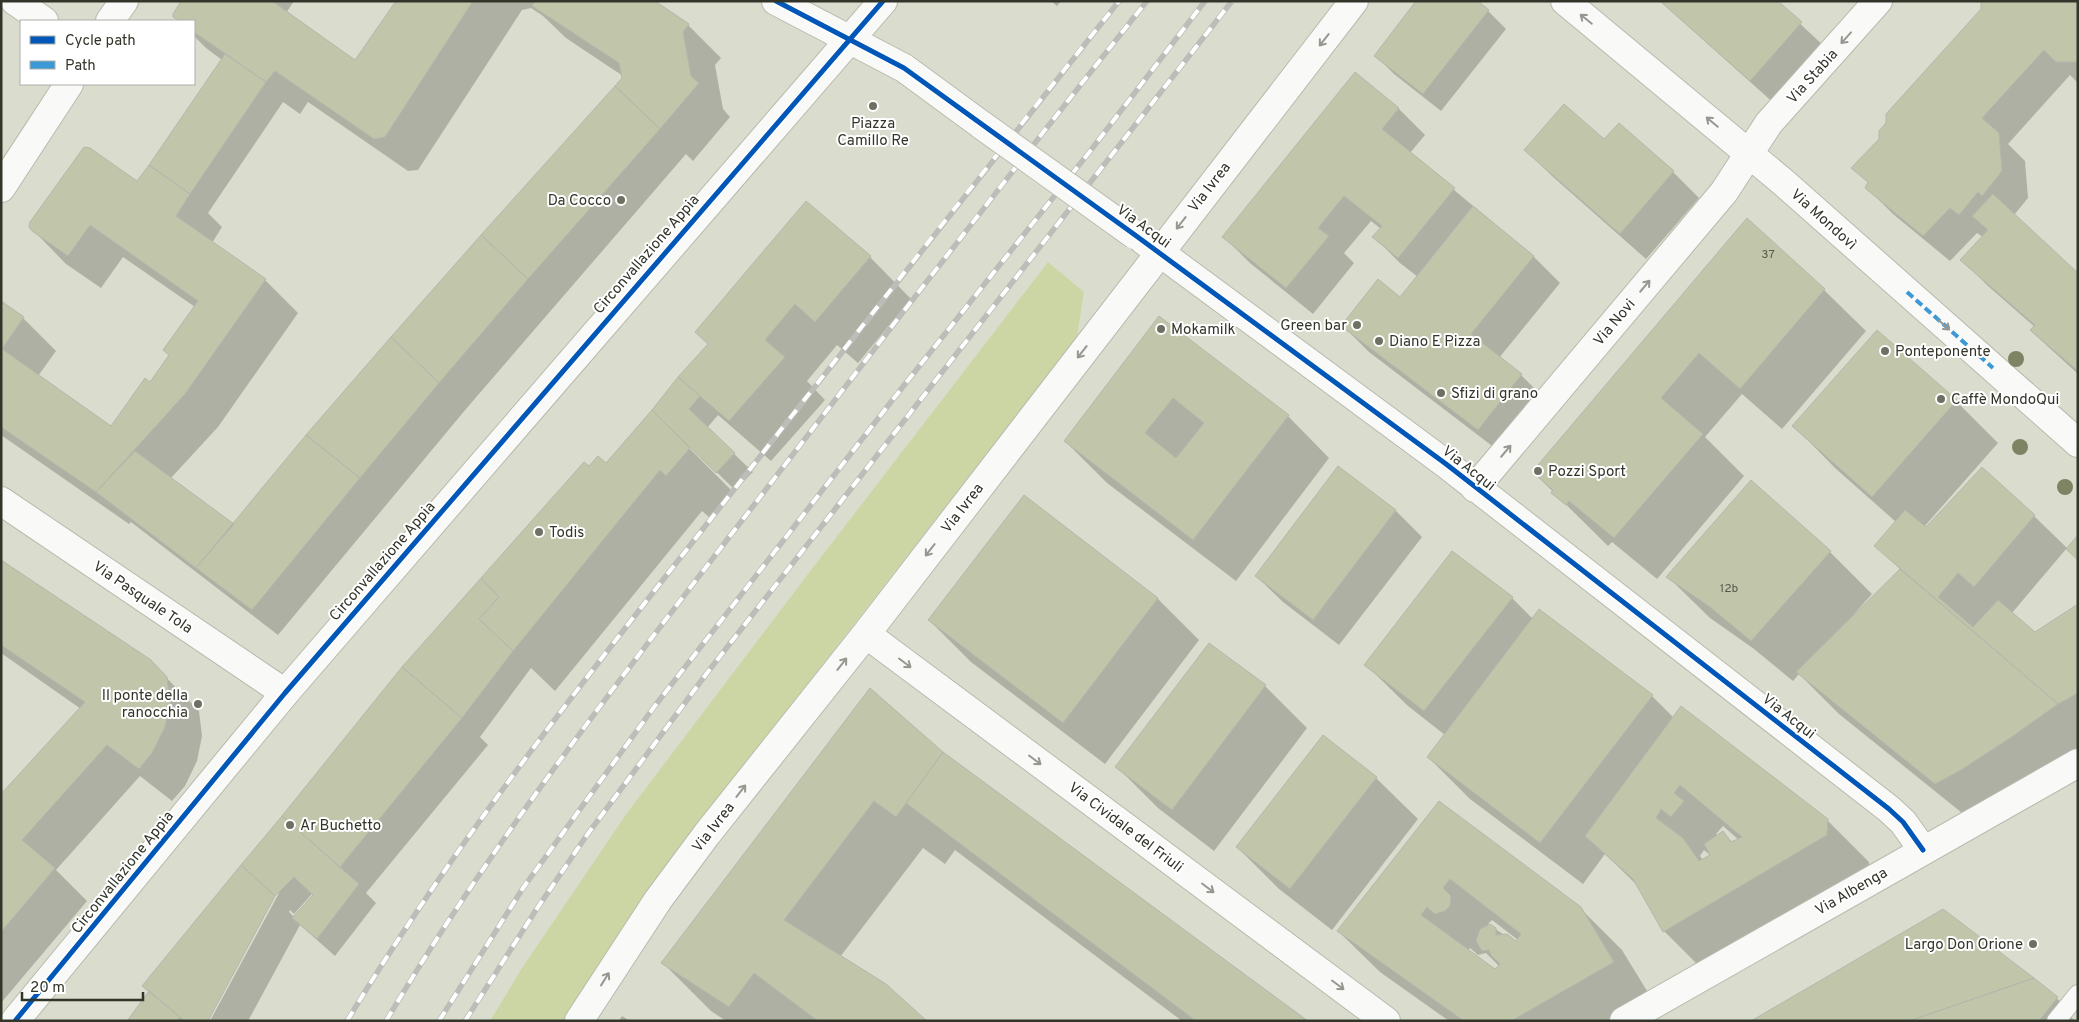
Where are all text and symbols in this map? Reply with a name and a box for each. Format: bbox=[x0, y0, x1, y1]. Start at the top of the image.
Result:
one-way arrow bbox=[1580, 13, 1593, 24]
legend bbox=[20, 20, 195, 85]
one-way arrow bbox=[1840, 31, 1852, 44]
text: Cycle path bbox=[65, 32, 136, 51]
one-way arrow bbox=[1319, 33, 1330, 46]
street label: Via Stabia bbox=[1784, 46, 1843, 108]
text: Path bbox=[65, 57, 96, 76]
marker: Piazza Camillo Re bbox=[867, 100, 879, 112]
place label: Piazza Camillo Re bbox=[837, 115, 909, 151]
one-way arrow bbox=[1706, 116, 1719, 127]
street label: Via Ivrea bbox=[1185, 159, 1236, 217]
street label: Via Mondovì bbox=[1786, 186, 1860, 255]
street label: Circonvallazione Appia bbox=[590, 191, 704, 319]
place label: Da Cocco bbox=[548, 192, 611, 211]
marker: Da Cocco bbox=[615, 194, 627, 206]
street label: Via Acqui bbox=[1112, 201, 1174, 253]
one-way arrow bbox=[1176, 216, 1187, 229]
house number: 37 bbox=[1761, 247, 1775, 263]
one-way arrow bbox=[1639, 280, 1650, 293]
street label: Via Novi bbox=[1590, 296, 1640, 350]
place label: Green bar bbox=[1280, 317, 1347, 336]
marker: Green bar bbox=[1351, 319, 1363, 331]
one-way arrow bbox=[1937, 319, 1950, 330]
place label: Mokamilk bbox=[1171, 321, 1236, 340]
marker: Mokamilk bbox=[1155, 323, 1167, 335]
place label: Diano E Pizza bbox=[1389, 333, 1481, 352]
marker: Diano E Pizza bbox=[1373, 335, 1385, 347]
place label: Ponteponente bbox=[1895, 343, 1990, 362]
one-way arrow bbox=[1077, 345, 1087, 359]
marker: Ponteponente bbox=[1879, 345, 1891, 357]
place label: Sfizi di grano bbox=[1451, 385, 1538, 404]
marker: Sfizi di grano bbox=[1435, 387, 1447, 399]
place label: Caffè MondoQui bbox=[1951, 391, 2059, 410]
marker: Caffè MondoQui bbox=[1935, 393, 1947, 405]
street label: Via Acqui bbox=[1437, 442, 1499, 496]
one-way arrow bbox=[1501, 444, 1512, 457]
place label: Pozzi Sport bbox=[1548, 463, 1626, 482]
marker: Pozzi Sport bbox=[1532, 465, 1544, 477]
street label: Via Ivrea bbox=[938, 480, 989, 538]
street label: Circonvallazione Appia bbox=[326, 498, 440, 626]
place label: Todis bbox=[549, 524, 584, 543]
marker: Todis bbox=[533, 526, 545, 538]
one-way arrow bbox=[924, 543, 935, 556]
street label: Via Pasquale Tola bbox=[89, 558, 196, 639]
house number: 12b bbox=[1720, 581, 1739, 597]
one-way arrow bbox=[836, 657, 847, 670]
one-way arrow bbox=[898, 657, 911, 668]
place label: Il ponte della ranocchia bbox=[102, 687, 188, 723]
street label: Via Acqui bbox=[1757, 690, 1819, 744]
marker: Il ponte della ranocchia bbox=[192, 698, 204, 710]
one-way arrow bbox=[1028, 754, 1041, 765]
street label: Via Cividale del Friuli bbox=[1064, 779, 1186, 878]
one-way arrow bbox=[736, 785, 747, 798]
street label: Via Ivrea bbox=[689, 799, 740, 857]
street label: Circonvallazione Appia bbox=[68, 808, 179, 938]
place label: Ar Buchetto bbox=[300, 817, 381, 836]
marker: Ar Buchetto bbox=[284, 819, 296, 831]
street label: Via Albenga bbox=[1812, 864, 1891, 921]
one-way arrow bbox=[1200, 883, 1214, 893]
place label: Largo Don Orione bbox=[1905, 936, 2023, 955]
marker: Largo Don Orione bbox=[2027, 938, 2039, 950]
scale bar bbox=[22, 970, 144, 1002]
one-way arrow bbox=[600, 973, 610, 987]
text: 20 m bbox=[30, 979, 65, 998]
one-way arrow bbox=[1331, 980, 1345, 990]

